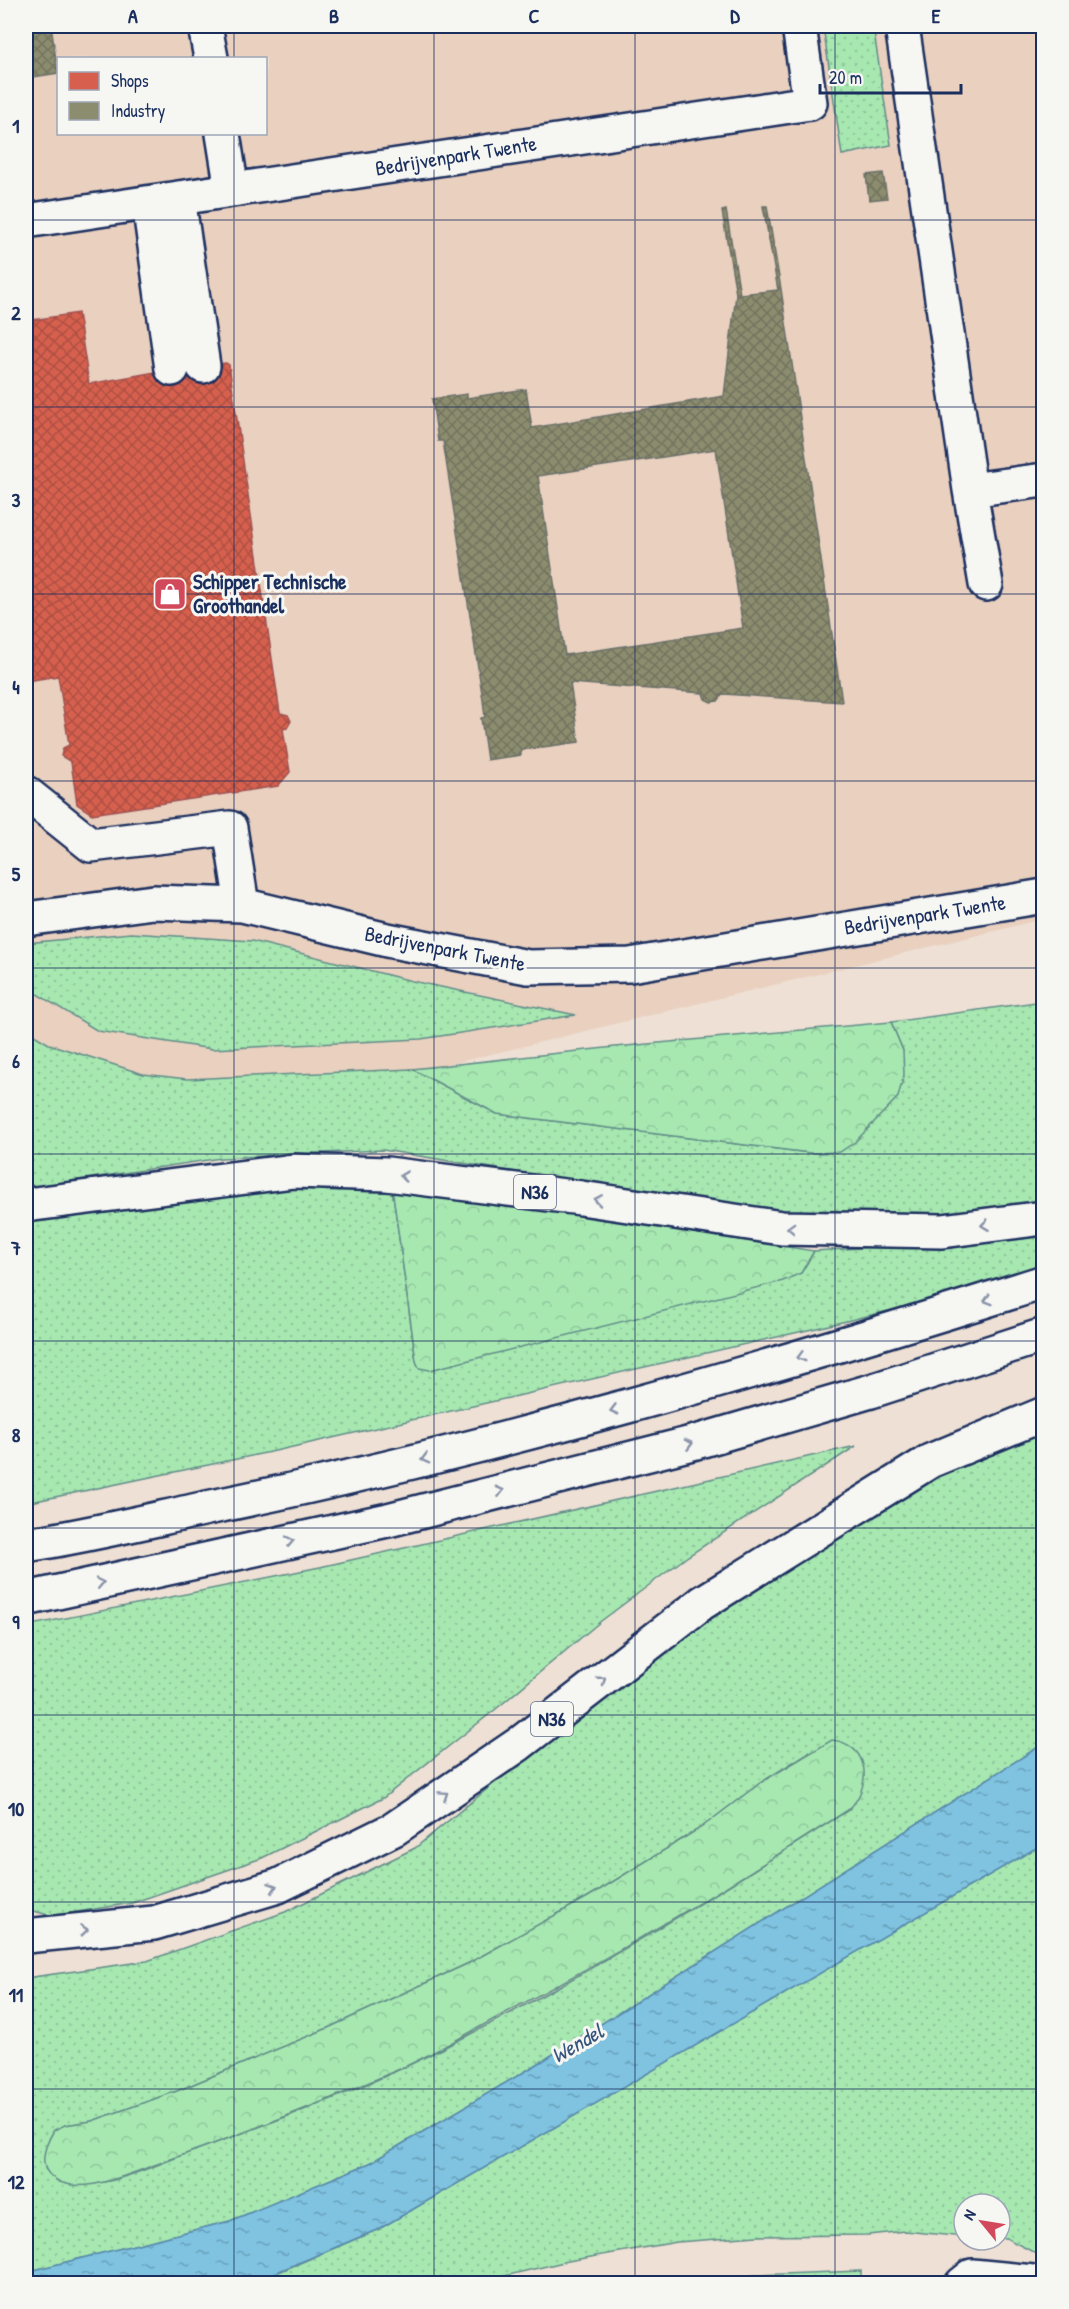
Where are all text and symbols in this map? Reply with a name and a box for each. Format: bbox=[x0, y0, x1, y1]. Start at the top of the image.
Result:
text: A bbox=[128, 2, 138, 29]
text: B bbox=[329, 2, 339, 29]
text: C bbox=[529, 2, 540, 29]
text: D bbox=[730, 2, 740, 29]
text: E bbox=[932, 2, 941, 29]
legend bbox=[57, 57, 267, 135]
scale bar bbox=[820, 57, 961, 95]
text: 20 m bbox=[829, 65, 862, 90]
text: Shops bbox=[111, 68, 149, 93]
text: Industry bbox=[111, 98, 166, 123]
text: 1 bbox=[12, 112, 20, 139]
street label: Bedrijvenpark Twente bbox=[373, 128, 539, 183]
text: 2 bbox=[11, 299, 21, 326]
text: 3 bbox=[12, 486, 21, 513]
place label: Schipper Technische Groothandel bbox=[193, 567, 347, 620]
shop icon: Schipper Technische Groothandel bbox=[152, 576, 188, 612]
text: 4 bbox=[12, 673, 20, 700]
text: 5 bbox=[12, 860, 21, 887]
street label: Bedrijvenpark Twente bbox=[842, 887, 1008, 942]
street label: Bedrijvenpark Twente bbox=[362, 919, 528, 978]
text: 6 bbox=[12, 1047, 20, 1074]
one-way arrow bbox=[400, 1170, 409, 1182]
road number: N36 bbox=[514, 1175, 556, 1209]
one-way arrow bbox=[593, 1195, 602, 1207]
one-way arrow bbox=[981, 1219, 990, 1231]
one-way arrow bbox=[786, 1222, 795, 1234]
text: 7 bbox=[10, 1234, 21, 1261]
one-way arrow bbox=[983, 1293, 994, 1305]
one-way arrow bbox=[796, 1350, 806, 1363]
one-way arrow bbox=[609, 1402, 619, 1415]
text: 8 bbox=[12, 1421, 21, 1448]
one-way arrow bbox=[684, 1438, 694, 1451]
one-way arrow bbox=[420, 1451, 430, 1464]
one-way arrow bbox=[495, 1486, 505, 1499]
one-way arrow bbox=[285, 1535, 295, 1548]
one-way arrow bbox=[95, 1577, 105, 1590]
text: 9 bbox=[12, 1608, 20, 1635]
one-way arrow bbox=[595, 1677, 606, 1688]
road number: N36 bbox=[531, 1702, 573, 1736]
one-way arrow bbox=[438, 1791, 449, 1802]
text: 10 bbox=[8, 1795, 24, 1822]
one-way arrow bbox=[267, 1882, 278, 1894]
one-way arrow bbox=[79, 1924, 88, 1937]
text: 11 bbox=[9, 1981, 23, 2008]
water label: Wendel bbox=[545, 2016, 609, 2070]
text: 12 bbox=[8, 2168, 25, 2195]
north arrow bbox=[952, 2192, 1012, 2252]
text: N bbox=[957, 2205, 981, 2224]

